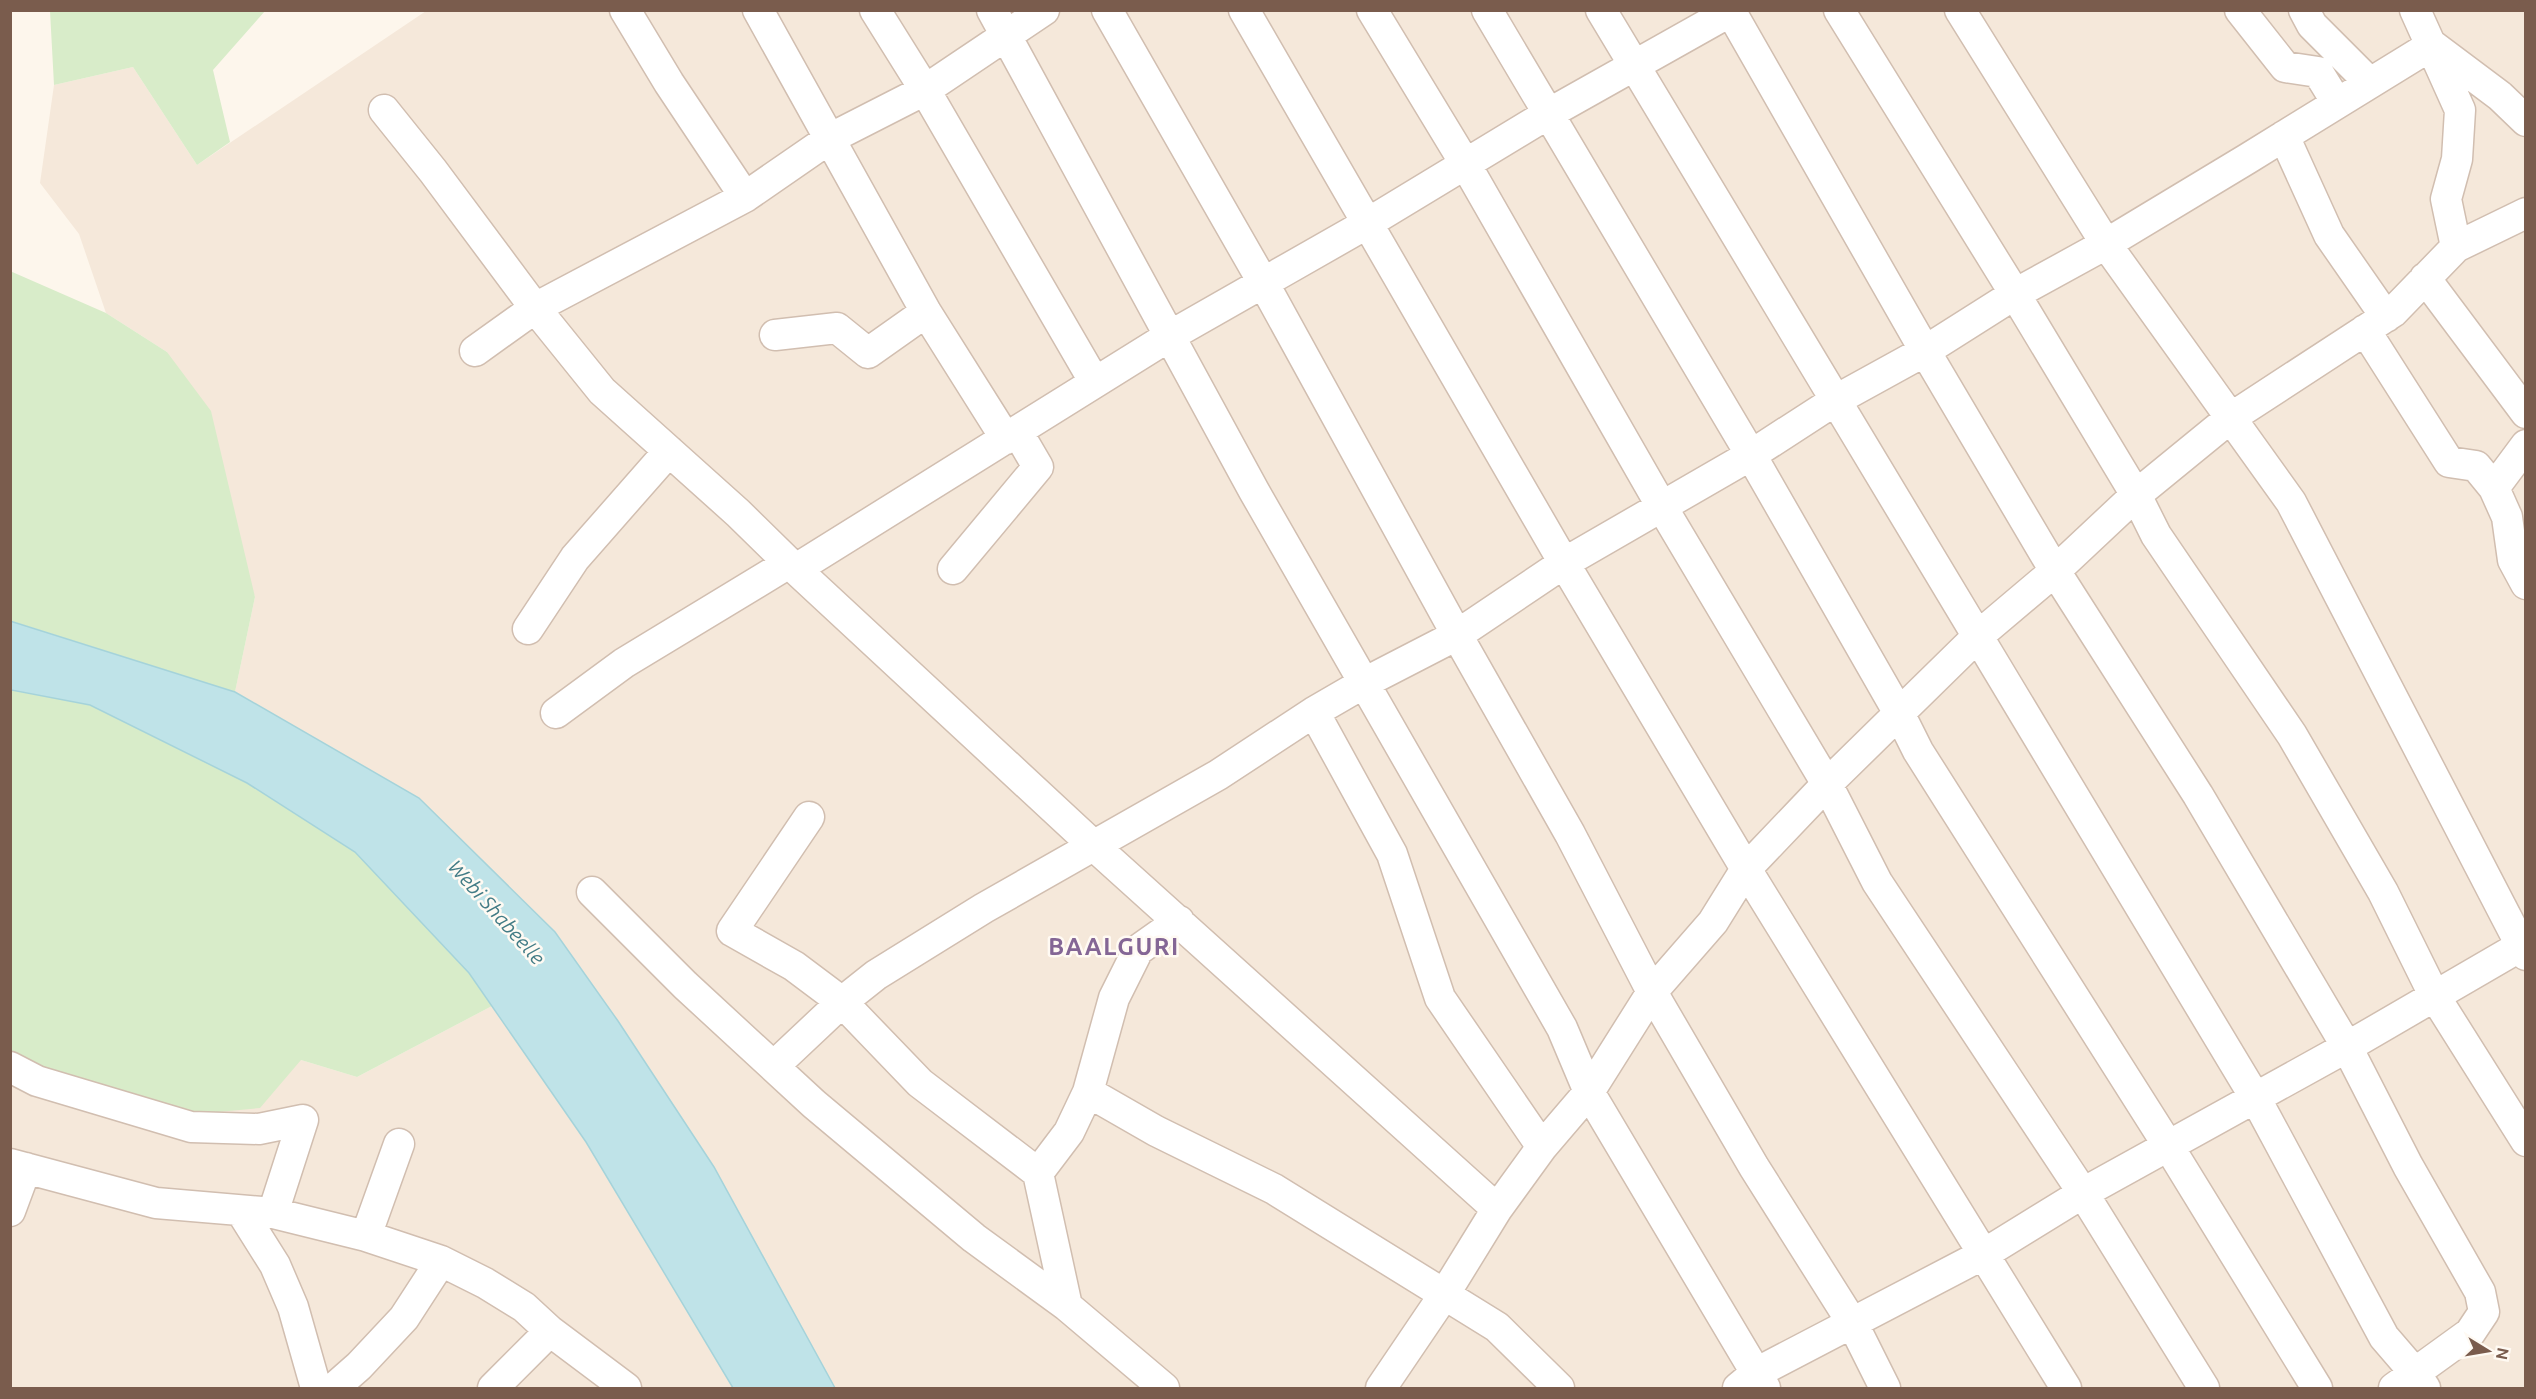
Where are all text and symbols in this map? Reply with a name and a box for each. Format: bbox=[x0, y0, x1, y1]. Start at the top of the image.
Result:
water label: Webi Shabeelle bbox=[444, 855, 550, 969]
district label: BAALGURI bbox=[1048, 933, 1180, 960]
north arrow bbox=[2458, 1321, 2518, 1381]
text: N bbox=[2493, 1346, 2513, 1361]

